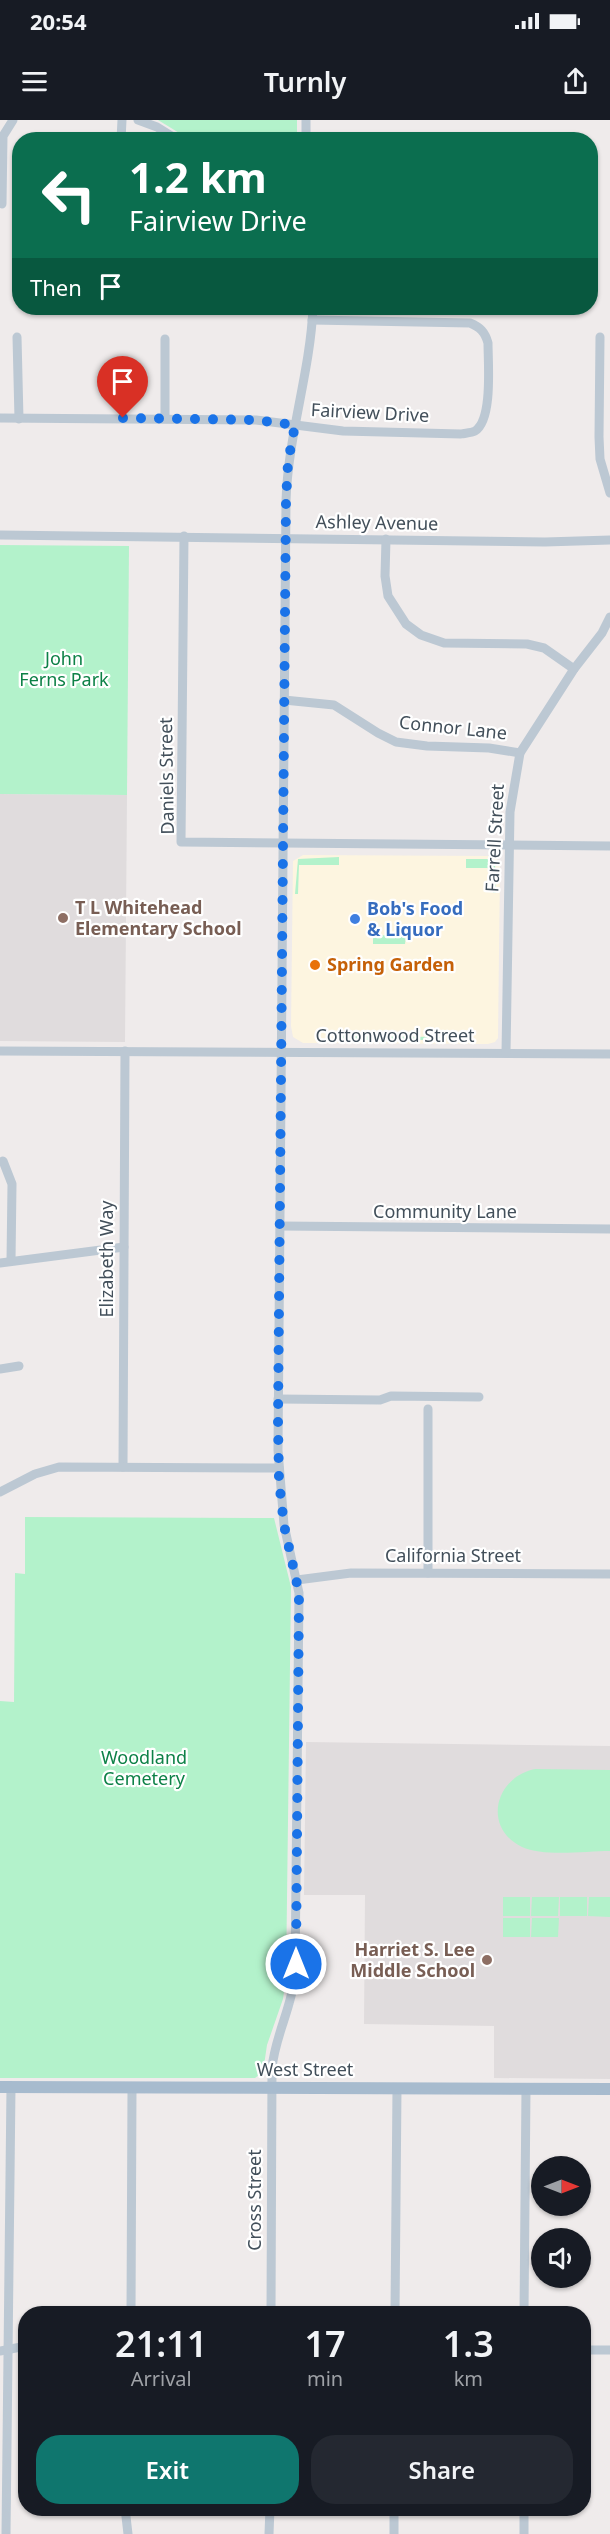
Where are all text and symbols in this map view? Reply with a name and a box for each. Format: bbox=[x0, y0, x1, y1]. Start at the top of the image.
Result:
text: 20:54 bbox=[30, 6, 87, 36]
text: Turnly bbox=[264, 63, 346, 100]
icon: menu bbox=[18, 65, 51, 98]
icon: share bbox=[559, 65, 592, 98]
text: 1.2 km bbox=[129, 148, 267, 205]
icon: left bbox=[30, 156, 108, 234]
text: Fairview Drive bbox=[129, 202, 307, 239]
icon: arrive bbox=[94, 270, 127, 303]
text: Then bbox=[30, 272, 82, 302]
pin bbox=[97, 356, 148, 418]
icon: arrive bbox=[106, 365, 139, 398]
street label: Fairview Drive bbox=[310, 397, 430, 427]
street label: Ashley Avenue bbox=[315, 509, 439, 535]
park label: John Ferns Park bbox=[19, 646, 109, 691]
street label: Connor Lane bbox=[398, 709, 508, 745]
street label: Daniels Street bbox=[153, 717, 179, 835]
street label: Farrell Street bbox=[479, 783, 509, 893]
place label: T L Whitehead Elementary School bbox=[75, 895, 242, 940]
place label: Bob's Food & Liquor bbox=[367, 896, 463, 941]
marker: T L Whitehead Elementary School bbox=[56, 911, 70, 925]
marker: Bob's Food & Liquor bbox=[348, 912, 362, 926]
place label: Spring Garden bbox=[327, 952, 455, 976]
marker: Spring Garden bbox=[308, 958, 322, 972]
street label: Cottonwood Street bbox=[315, 1023, 475, 1047]
street label: Community Lane bbox=[373, 1199, 517, 1223]
street label: Elizabeth Way bbox=[94, 1200, 118, 1318]
street label: California Street bbox=[385, 1543, 522, 1567]
park label: Woodland Cemetery bbox=[101, 1745, 187, 1790]
position arrow bbox=[264, 1932, 328, 1996]
place label: Harriet S. Lee Middle School bbox=[350, 1937, 475, 1982]
marker: Harriet S. Lee Middle School bbox=[480, 1953, 494, 1967]
street label: West Street bbox=[257, 2057, 354, 2081]
street label: Cross Street bbox=[242, 2149, 266, 2251]
north arrow bbox=[531, 2156, 591, 2216]
map controls bbox=[531, 2156, 591, 2288]
button: sound bbox=[531, 2228, 591, 2288]
text: 21:11 bbox=[115, 2319, 207, 2368]
text: 17 bbox=[305, 2319, 346, 2368]
text: 1.3 bbox=[443, 2319, 494, 2368]
text: Arrival bbox=[131, 2365, 192, 2392]
text: min bbox=[307, 2365, 343, 2392]
text: km bbox=[454, 2365, 483, 2392]
button: Exit bbox=[36, 2435, 299, 2504]
button: Share bbox=[311, 2435, 573, 2504]

